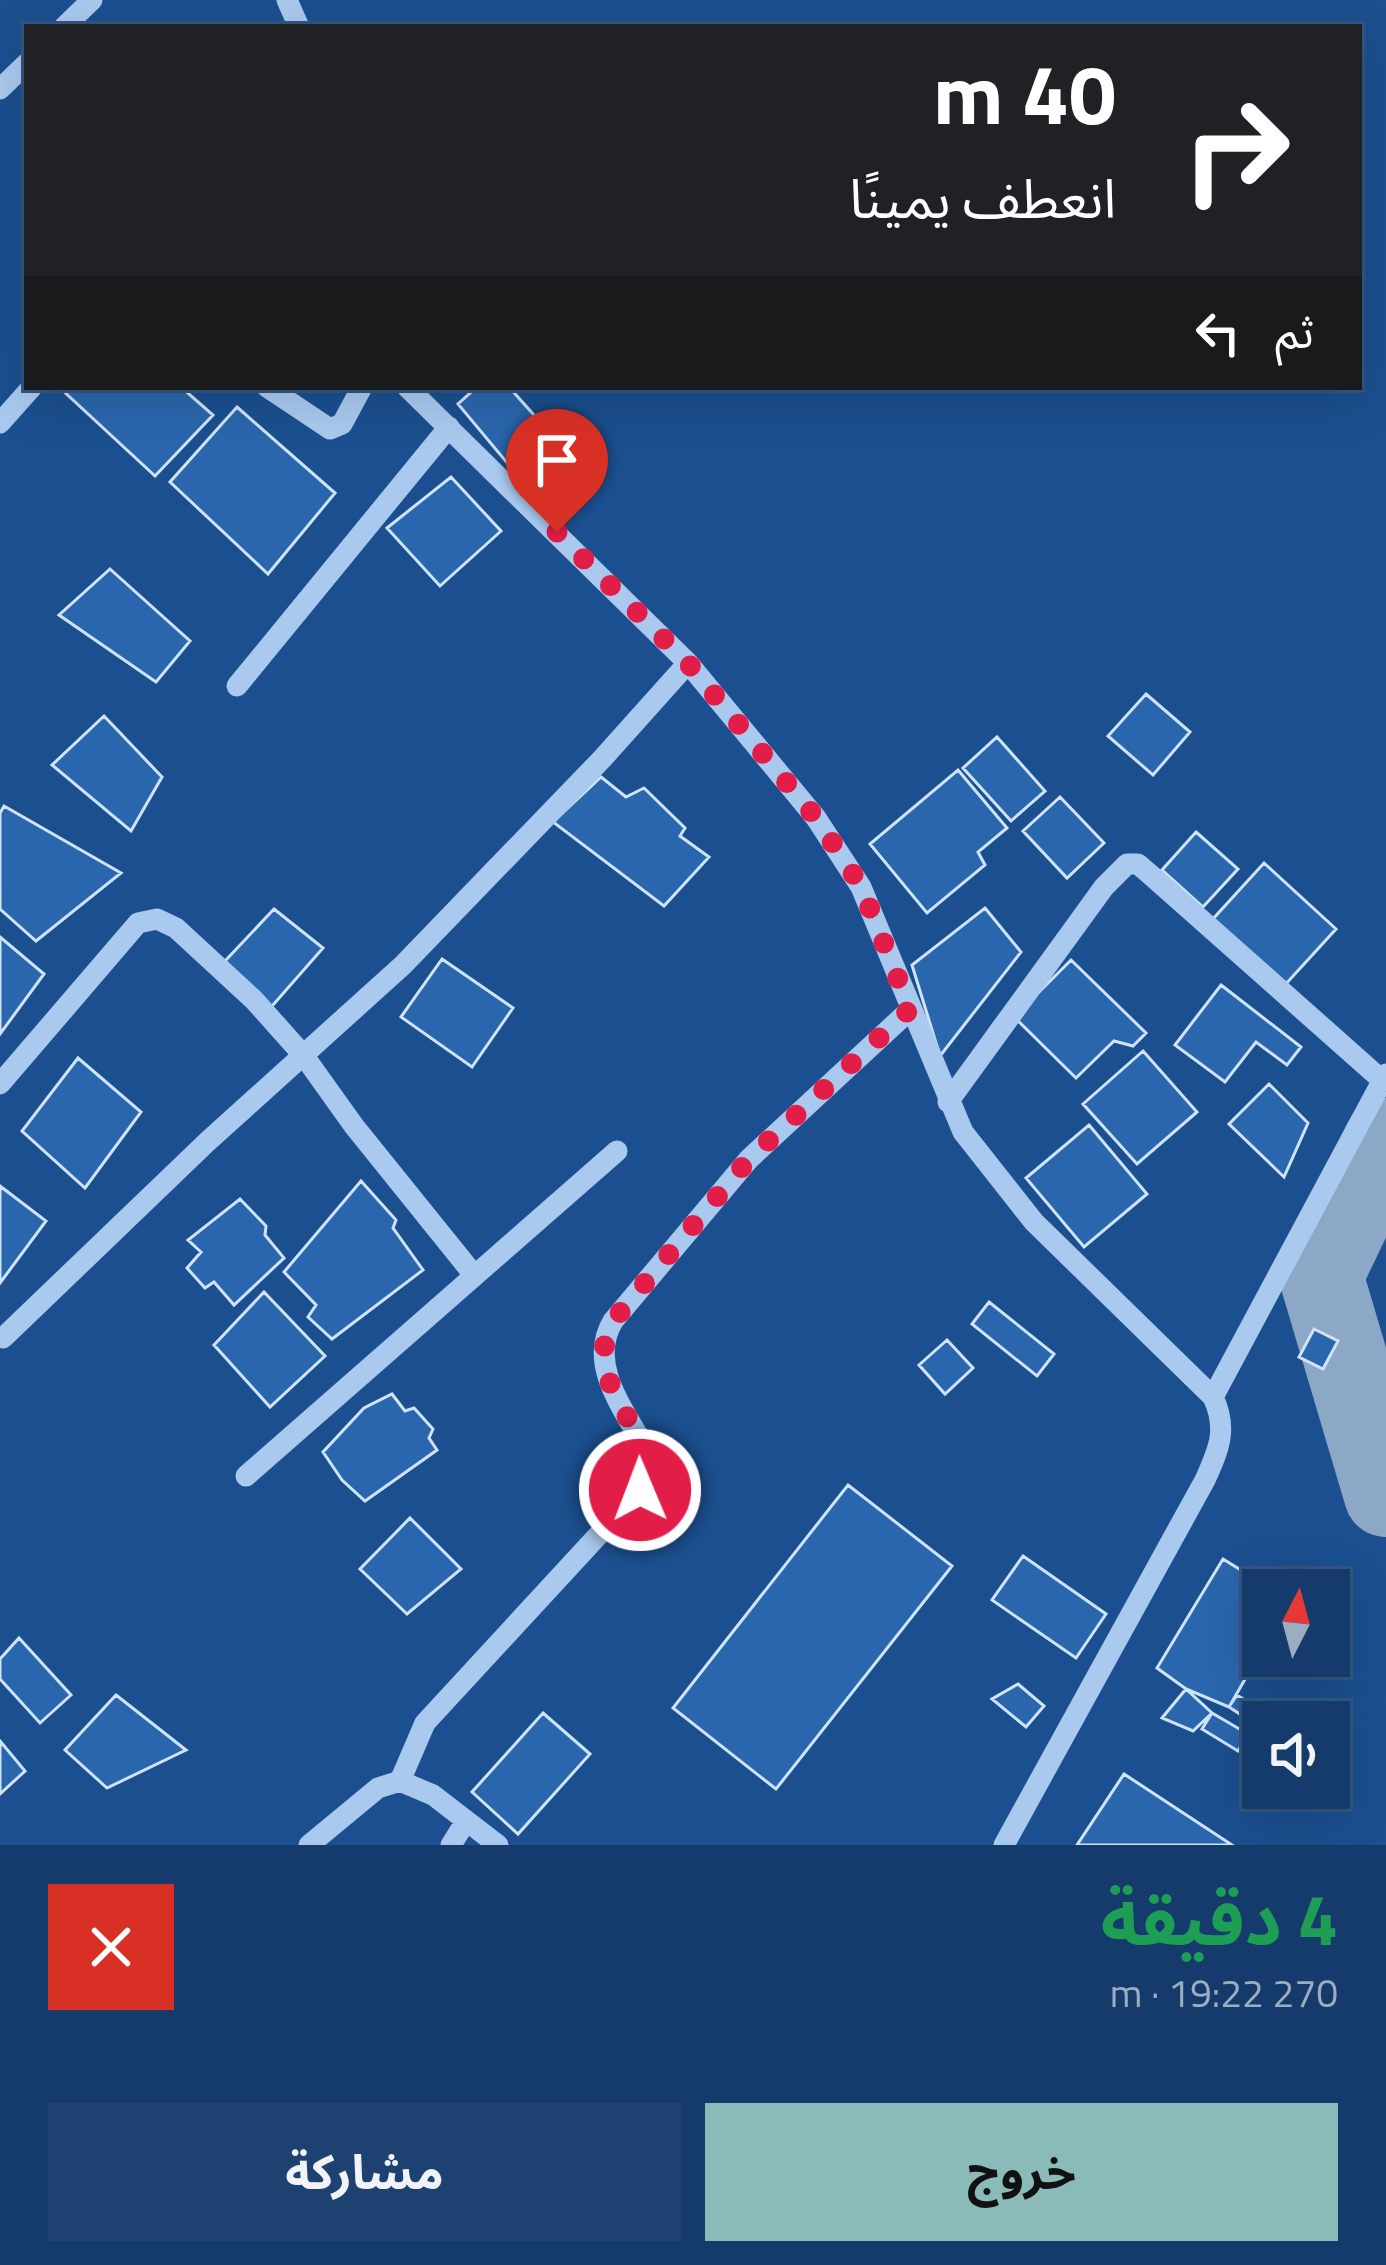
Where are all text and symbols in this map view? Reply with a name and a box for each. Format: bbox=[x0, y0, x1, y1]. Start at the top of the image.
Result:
text: 40 m bbox=[933, 29, 1116, 157]
icon: right bbox=[1158, 72, 1314, 228]
text: انعطف يمينًا bbox=[849, 157, 1116, 239]
text: ثم bbox=[1275, 297, 1314, 365]
icon: left bbox=[1185, 300, 1251, 366]
pin bbox=[506, 409, 608, 532]
icon: arrive bbox=[524, 427, 590, 493]
position arrow bbox=[577, 1427, 703, 1553]
north arrow bbox=[1242, 1569, 1350, 1677]
map controls bbox=[1242, 1569, 1350, 1809]
button: sound bbox=[1242, 1701, 1350, 1809]
text: 4 دقيقة bbox=[1101, 1863, 1338, 1973]
button: close bbox=[48, 1884, 174, 2010]
text: 270 m · 19:22 bbox=[1110, 1963, 1338, 2022]
button: مشاركة bbox=[48, 2103, 681, 2241]
button: خروج bbox=[705, 2103, 1338, 2241]

